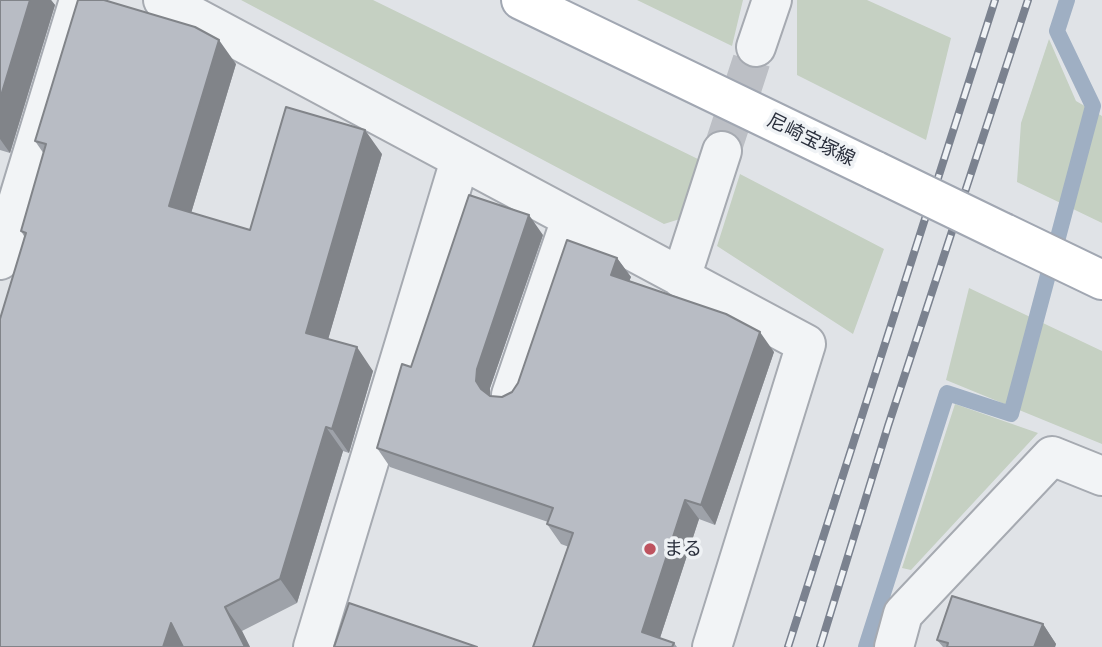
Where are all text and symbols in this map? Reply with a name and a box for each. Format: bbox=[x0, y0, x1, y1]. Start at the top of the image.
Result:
street label: 尼崎宝塚線 bbox=[763, 109, 859, 171]
place label: まる bbox=[664, 538, 702, 560]
marker: まる bbox=[642, 541, 658, 557]

